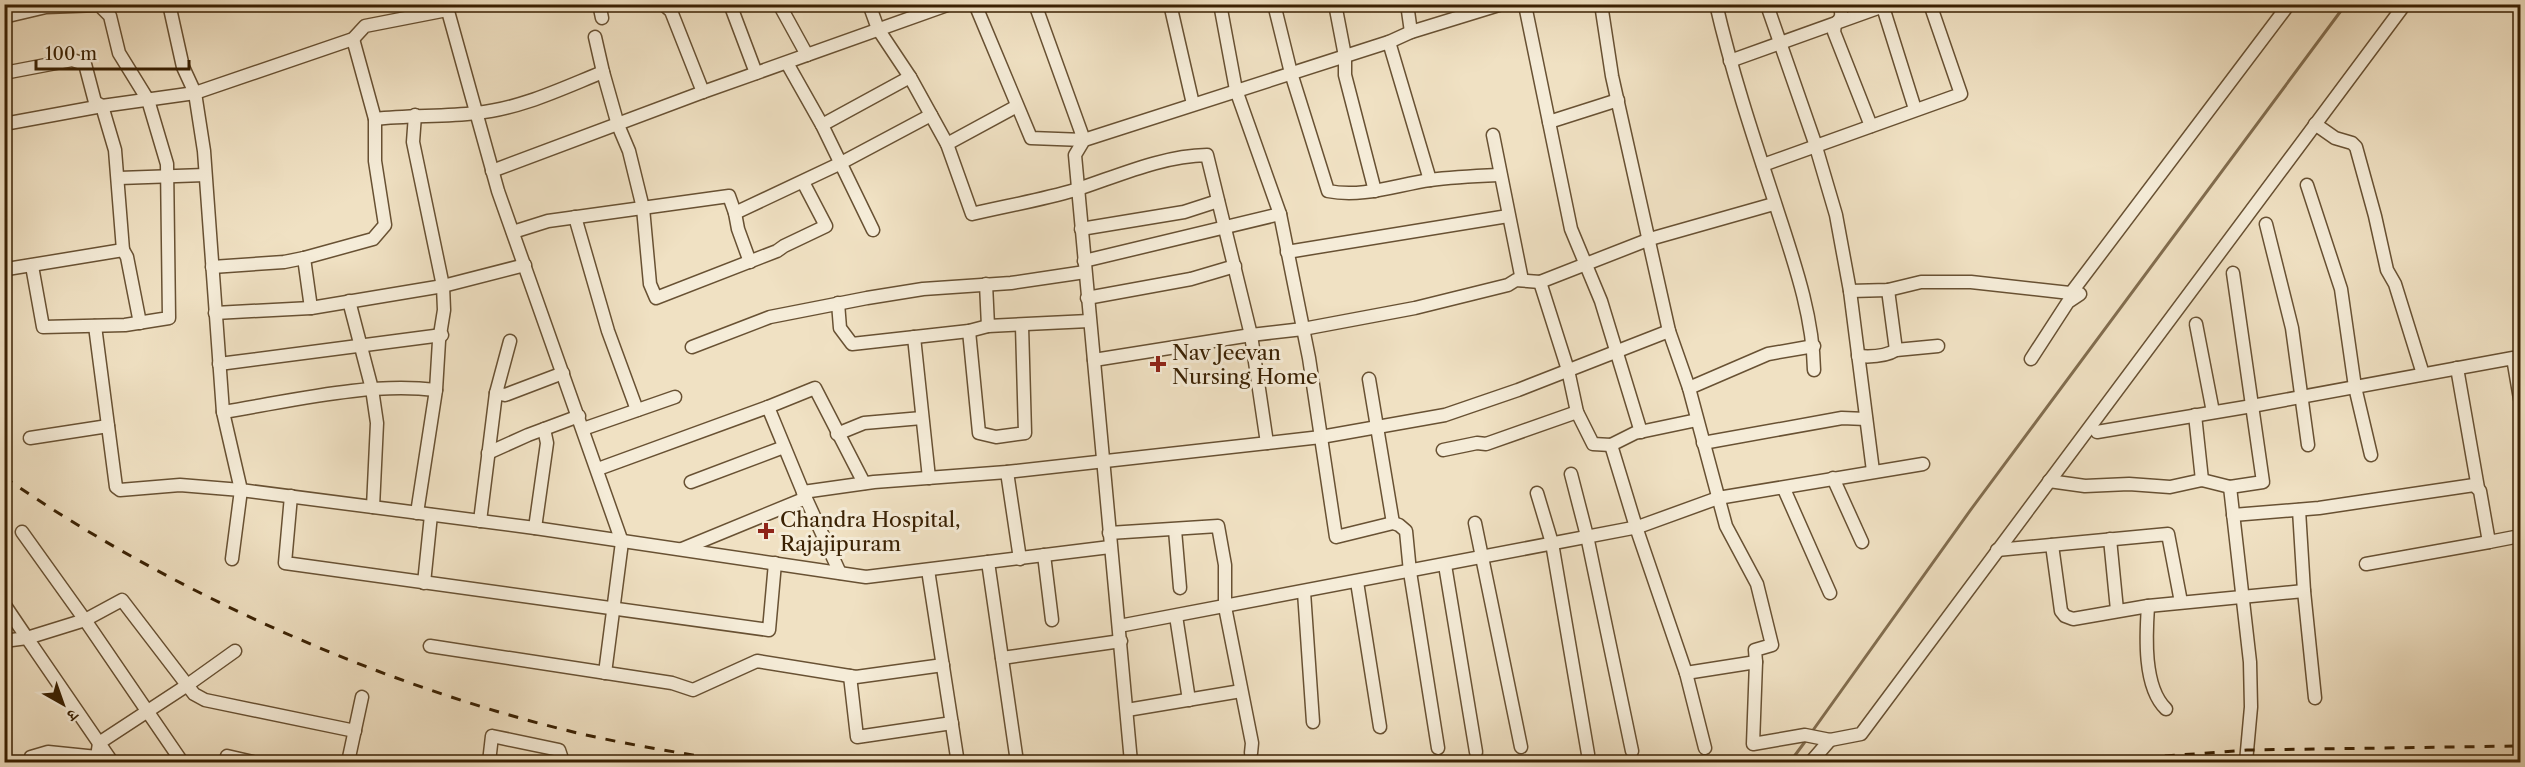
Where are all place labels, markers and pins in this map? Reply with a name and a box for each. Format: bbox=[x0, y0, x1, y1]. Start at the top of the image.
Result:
place label: Nav Jeevan Nursing Home bbox=[1172, 340, 1318, 389]
marker: Nav Jeevan Nursing Home bbox=[1149, 355, 1167, 373]
place label: Chandra Hospital, Rajajipuram bbox=[780, 507, 961, 556]
marker: Chandra Hospital, Rajajipuram bbox=[757, 522, 775, 540]

